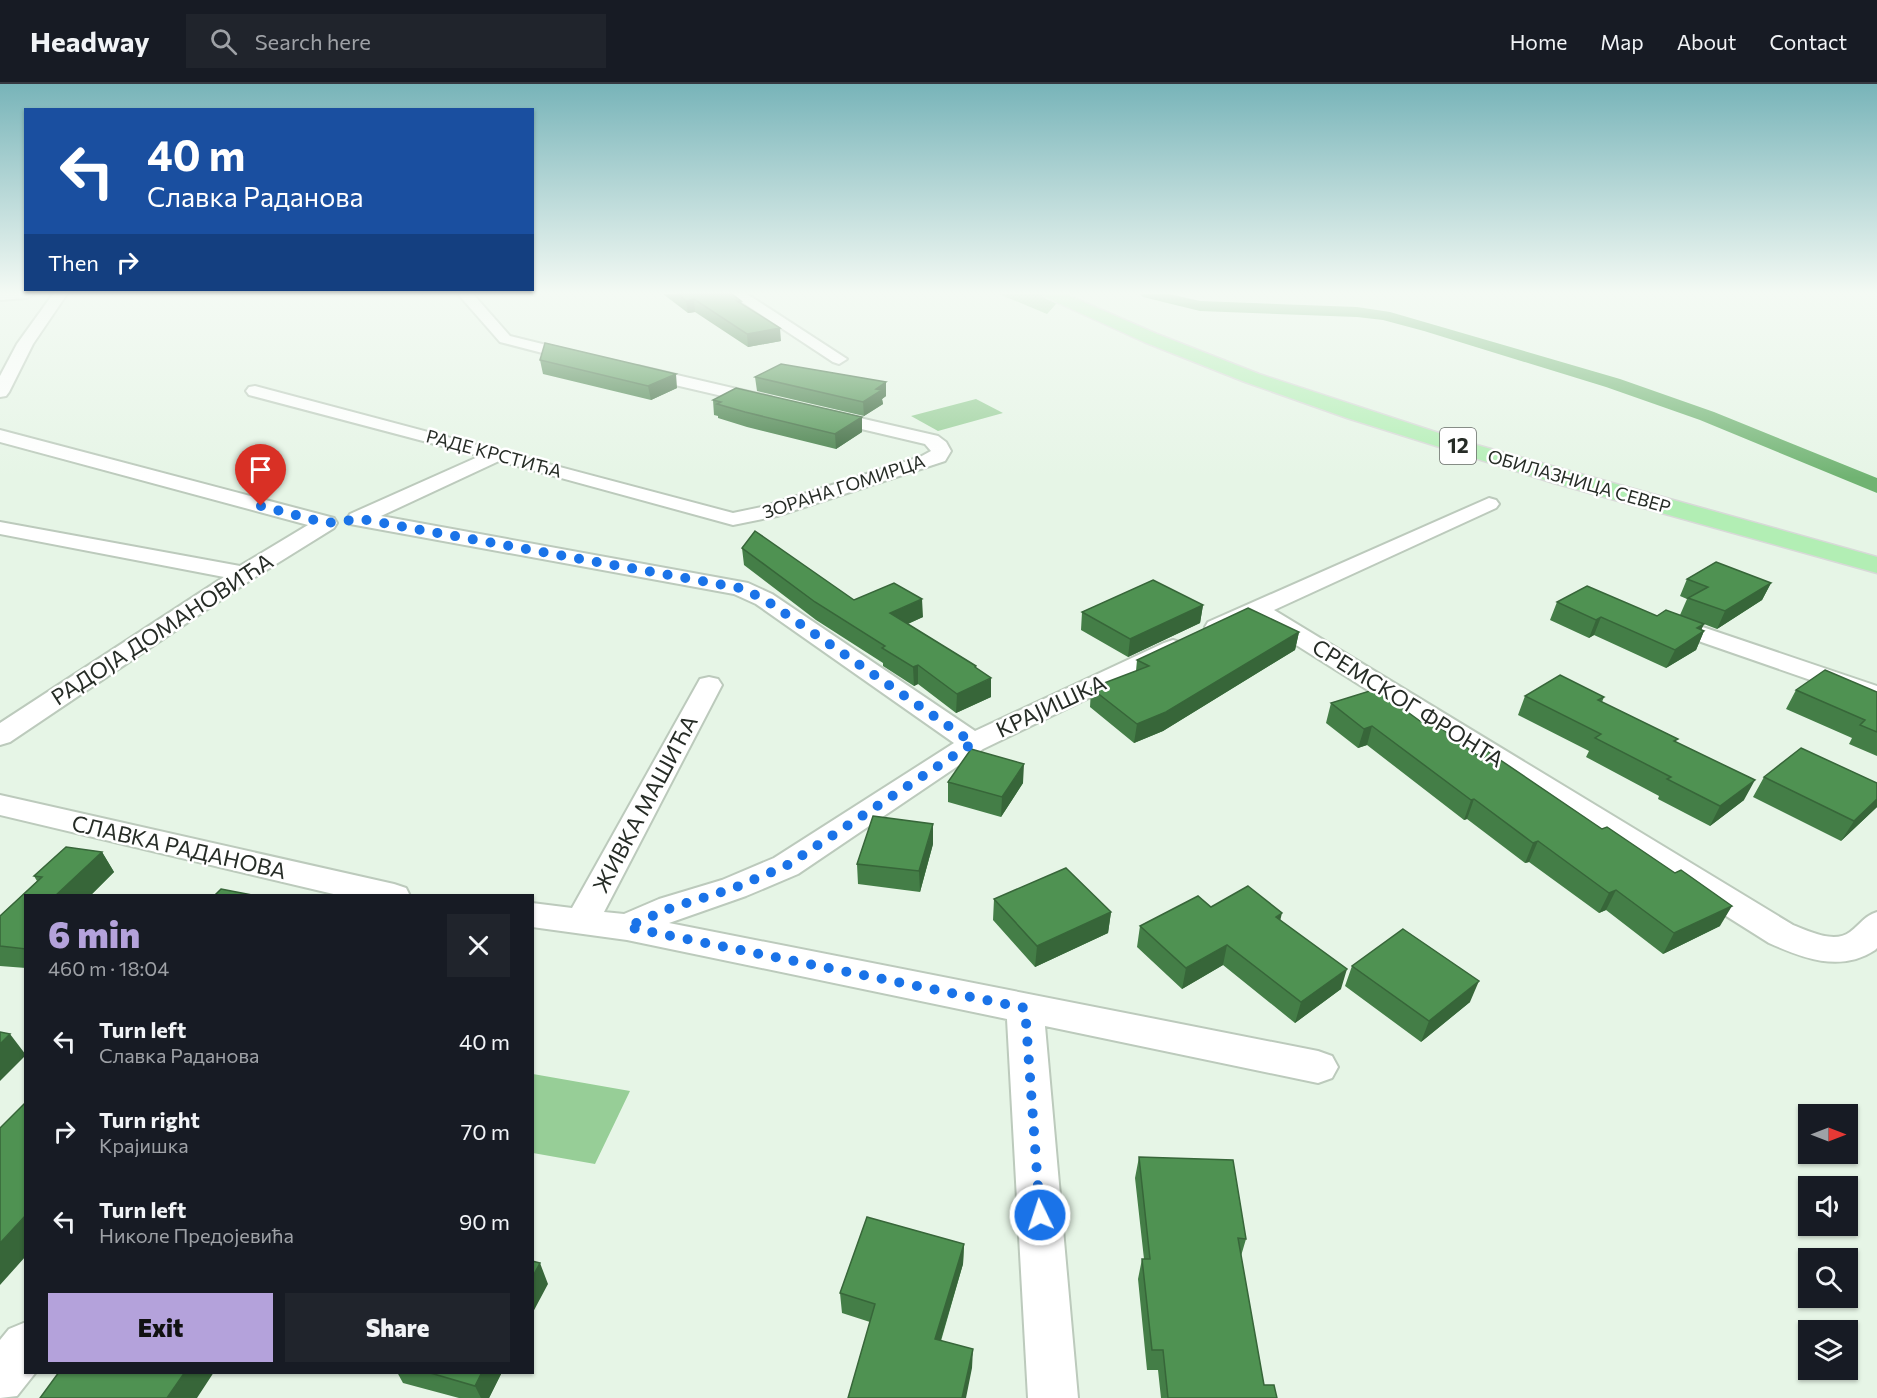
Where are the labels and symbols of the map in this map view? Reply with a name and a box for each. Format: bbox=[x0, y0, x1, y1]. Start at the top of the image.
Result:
street label: РАДЕ КРСТИЋА bbox=[424, 424, 564, 482]
road number: 12 bbox=[1440, 428, 1476, 464]
pin bbox=[235, 444, 286, 506]
street label: ОБИЛАЗНИЦА СЕВЕР bbox=[1485, 444, 1673, 518]
street label: ЗОРАНА ГОМИРЦА bbox=[760, 449, 928, 523]
street label: РАДОЈА ДОМАНОВИЋА bbox=[46, 547, 278, 710]
street label: СРЕМСКОГ ФРОНТА bbox=[1308, 633, 1509, 772]
street label: КРАЈИШКА bbox=[991, 668, 1110, 743]
street label: ЖИВКА МАШИЋА bbox=[586, 710, 703, 897]
street label: СЛАВКА РАДАНОВА bbox=[69, 809, 289, 884]
north arrow bbox=[1798, 1104, 1858, 1164]
position arrow bbox=[1008, 1183, 1072, 1247]

